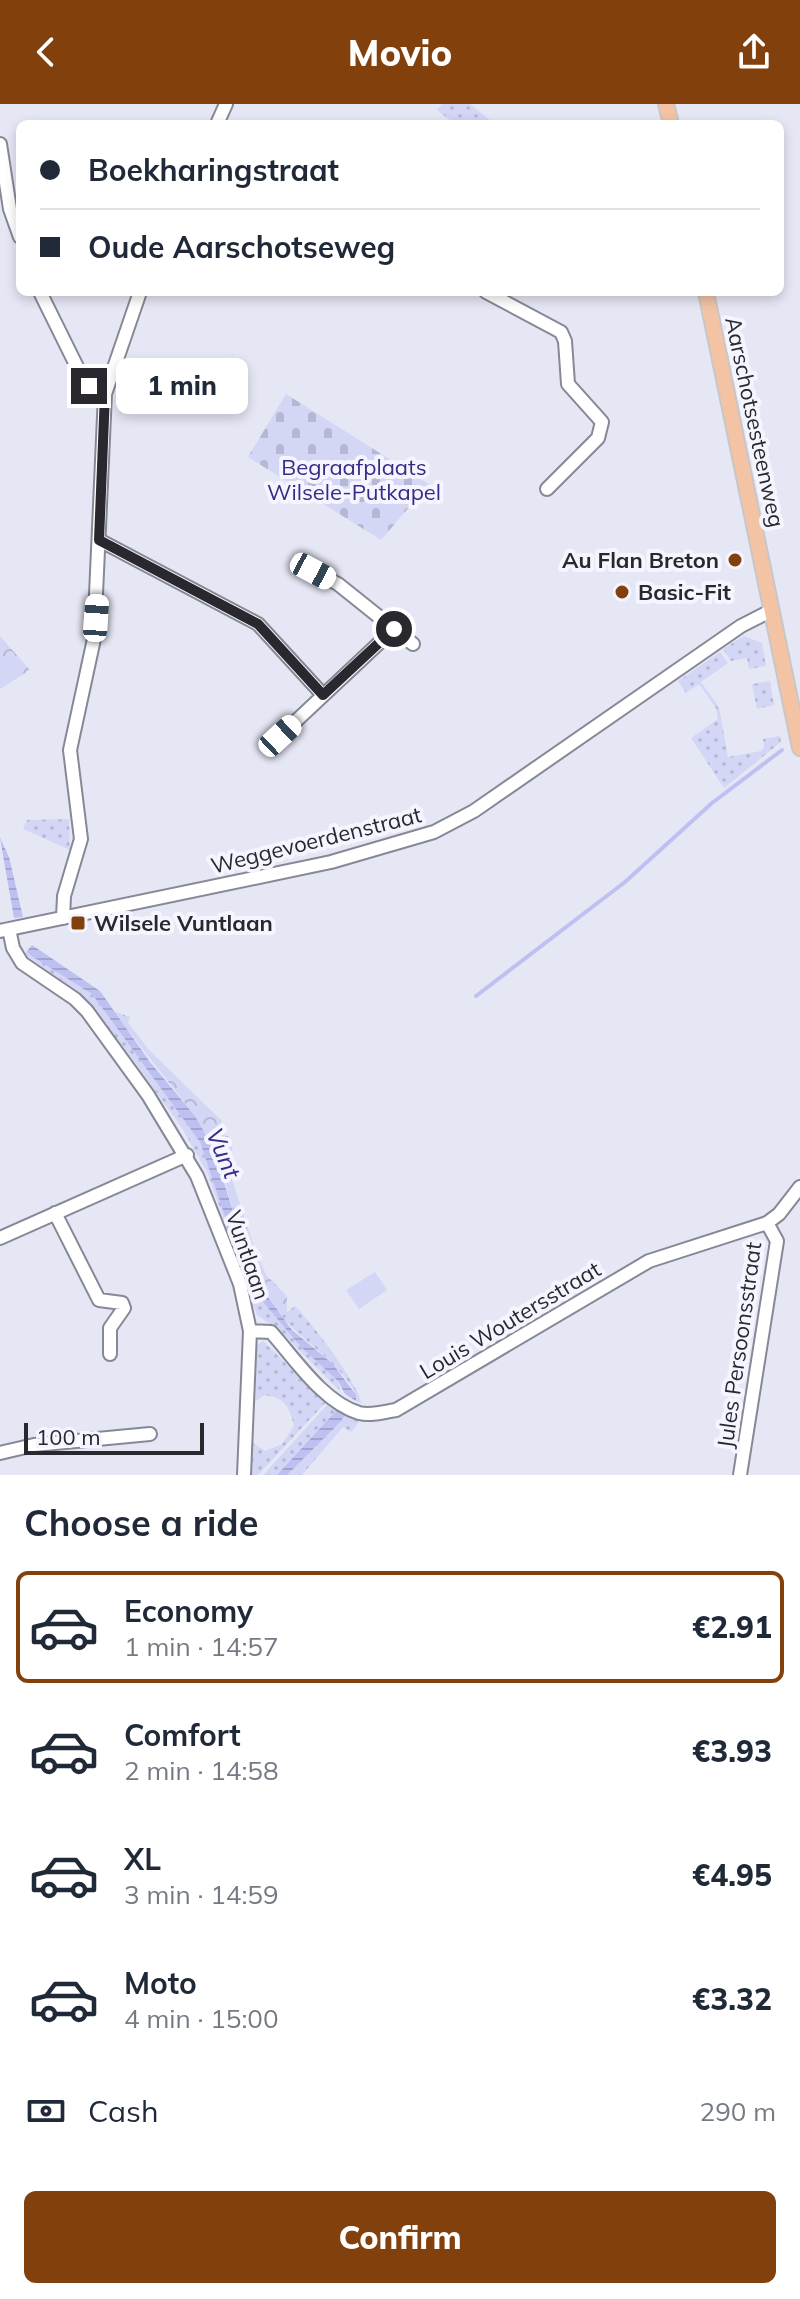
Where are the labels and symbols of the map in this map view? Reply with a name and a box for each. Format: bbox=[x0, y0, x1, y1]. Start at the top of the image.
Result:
street label: Aarschotsesteenweg bbox=[719, 314, 791, 530]
callout: 1 min bbox=[117, 358, 249, 414]
route end bbox=[71, 368, 107, 404]
park label: Begraafplaats Wilsele-Putkapel bbox=[267, 453, 441, 506]
place label: Au Flan Breton bbox=[562, 546, 719, 574]
car bbox=[286, 549, 340, 593]
marker: Au Flan Breton bbox=[726, 551, 744, 569]
place label: Basic-Fit bbox=[638, 578, 731, 606]
marker: Basic-Fit bbox=[613, 583, 631, 601]
car bbox=[82, 593, 110, 643]
route start bbox=[376, 611, 412, 647]
car bbox=[254, 711, 306, 761]
street label: Weggevoerdenstraat bbox=[208, 800, 424, 880]
place label: Wilsele Vuntlaan bbox=[94, 909, 273, 937]
marker: Wilsele Vuntlaan bbox=[69, 914, 87, 932]
water label: Vunt bbox=[200, 1123, 248, 1183]
street label: Vuntlaan bbox=[220, 1207, 276, 1303]
street label: Jules Persoonsstraat bbox=[711, 1240, 767, 1450]
street label: Louis Woutersstraat bbox=[414, 1255, 606, 1385]
scale bar bbox=[24, 1419, 204, 1455]

